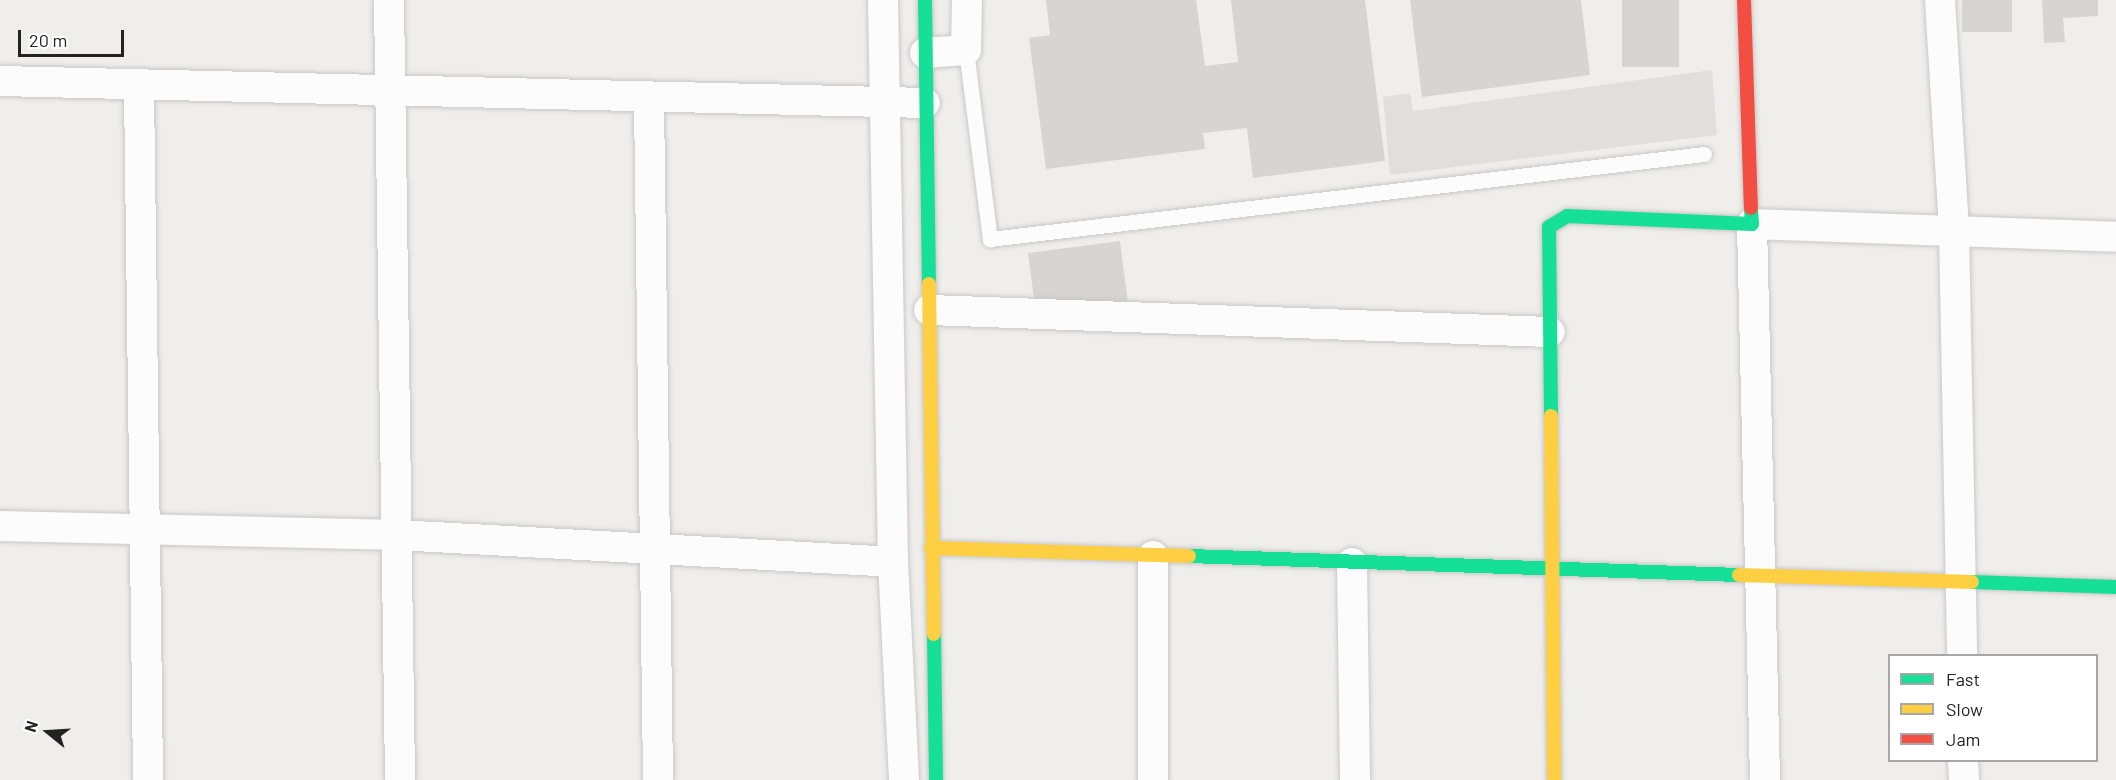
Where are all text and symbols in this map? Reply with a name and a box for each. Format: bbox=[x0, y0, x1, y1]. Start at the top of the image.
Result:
scale bar bbox=[21, 18, 128, 56]
text: 20 m bbox=[29, 29, 67, 51]
legend bbox=[1888, 654, 2098, 762]
text: Fast bbox=[1946, 668, 1980, 690]
text: Slow bbox=[1946, 698, 1983, 720]
north arrow bbox=[18, 702, 78, 762]
text: N bbox=[20, 718, 41, 734]
text: Jam bbox=[1946, 728, 1980, 750]

